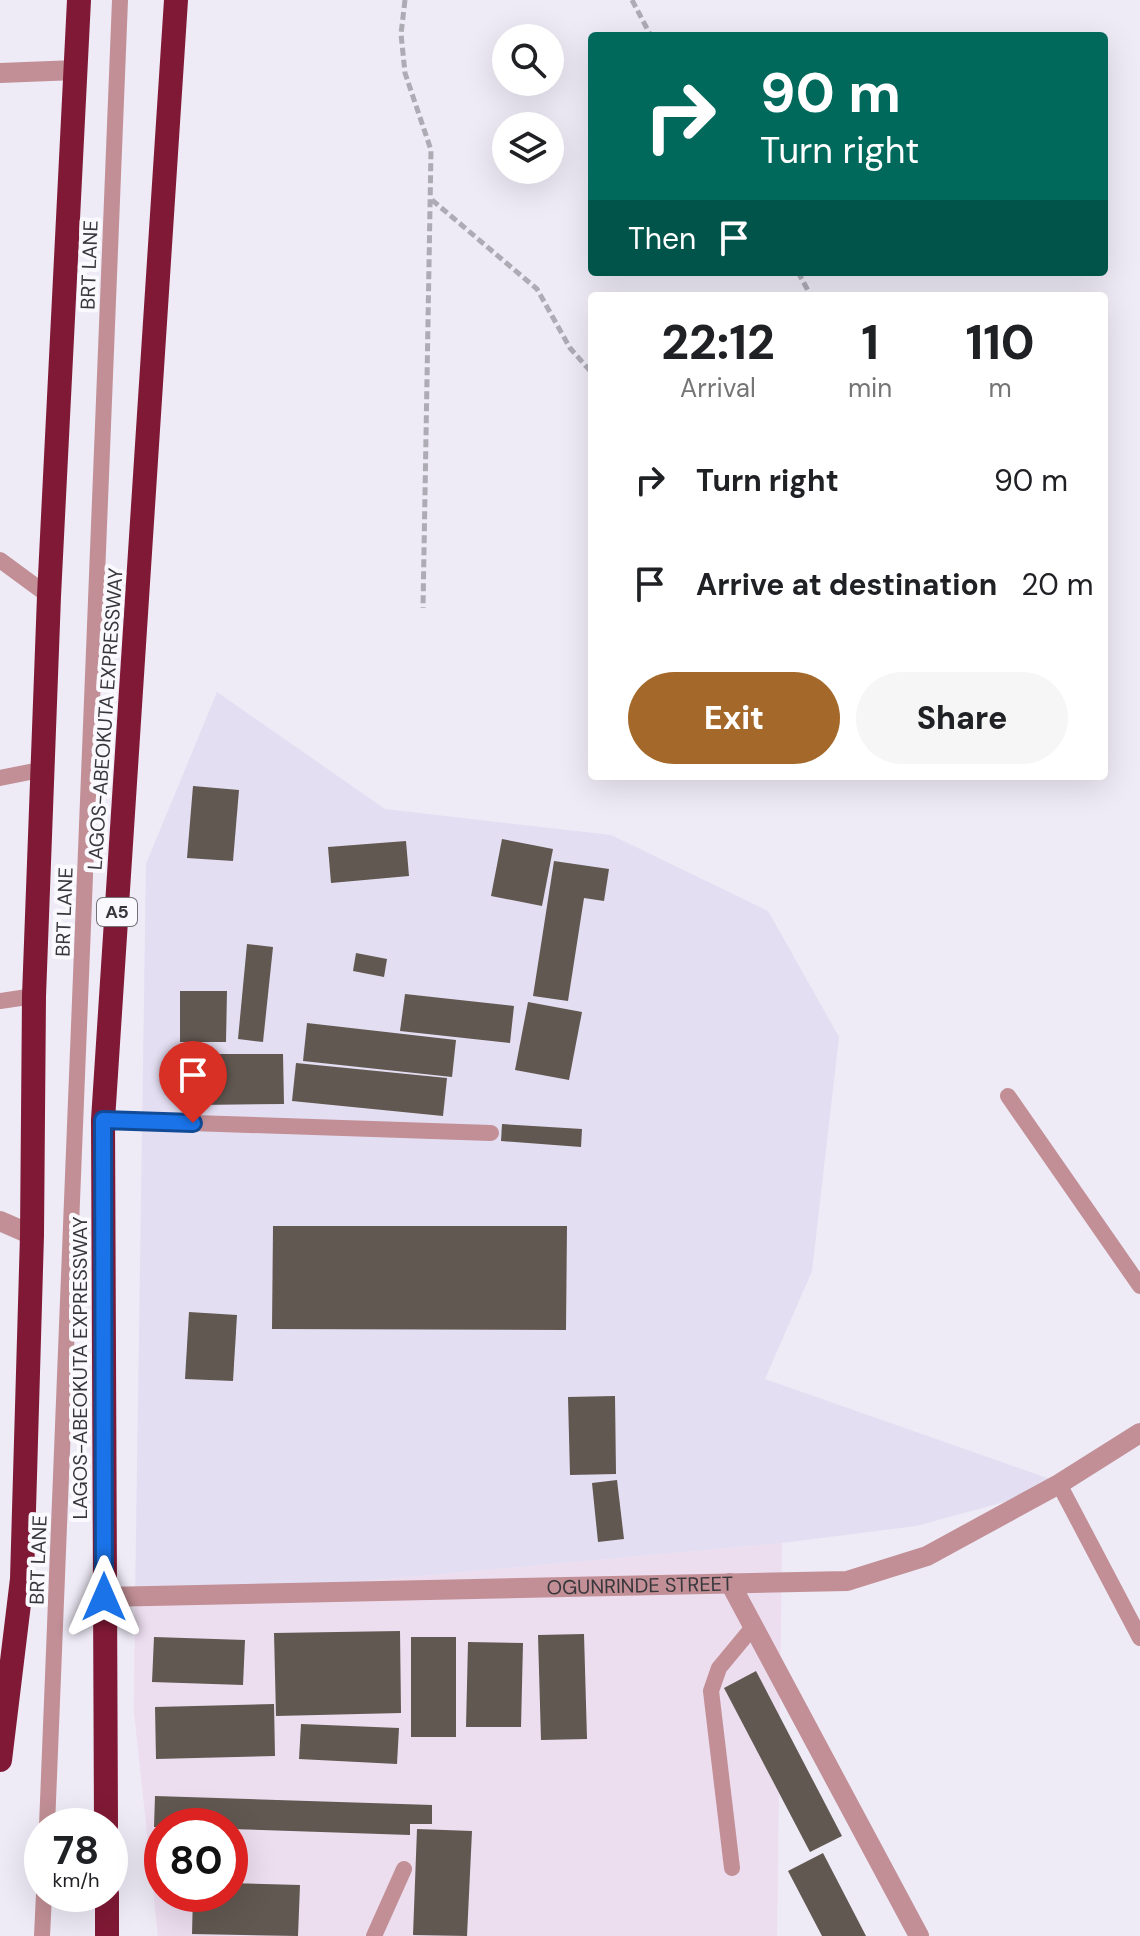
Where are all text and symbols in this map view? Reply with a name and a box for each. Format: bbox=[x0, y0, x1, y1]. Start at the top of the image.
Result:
map controls bbox=[492, 24, 564, 184]
button: search bbox=[492, 24, 564, 96]
text: 90 m bbox=[760, 56, 901, 129]
icon: right bbox=[628, 64, 732, 168]
button: layers bbox=[492, 112, 564, 184]
text: Turn right bbox=[760, 127, 919, 174]
icon: arrive bbox=[712, 216, 756, 260]
text: Then bbox=[628, 219, 696, 258]
street label: BRT LANE bbox=[74, 220, 104, 310]
text: 22:12 bbox=[661, 311, 775, 374]
text: 1 bbox=[861, 311, 879, 374]
text: 110 bbox=[965, 311, 1035, 374]
text: Arrival bbox=[680, 371, 756, 405]
text: min bbox=[848, 371, 892, 405]
text: m bbox=[989, 371, 1012, 405]
icon: right bbox=[628, 458, 672, 502]
text: Turn right bbox=[696, 461, 839, 500]
text: 90 m bbox=[994, 461, 1068, 500]
icon: arrive bbox=[628, 562, 672, 606]
text: Arrive at destination bbox=[696, 565, 997, 604]
text: 20 m bbox=[1021, 565, 1093, 604]
street label: LAGOS-ABEOKUTA EXPRESSWAY bbox=[81, 567, 129, 871]
button: Exit bbox=[628, 672, 840, 764]
button: Share bbox=[856, 672, 1068, 764]
street label: BRT LANE bbox=[49, 867, 79, 957]
road number: A5 bbox=[97, 898, 137, 926]
pin bbox=[159, 1041, 227, 1123]
icon: arrive bbox=[171, 1053, 215, 1097]
street label: LAGOS-ABEOKUTA EXPRESSWAY bbox=[67, 1216, 93, 1520]
street label: BRT LANE bbox=[23, 1515, 53, 1605]
position arrow bbox=[62, 1555, 146, 1639]
street label: OGUNRINDE STREET bbox=[546, 1570, 733, 1600]
speed limit sign: 80 bbox=[144, 1808, 248, 1912]
text: 78 bbox=[53, 1824, 99, 1876]
text: km/h bbox=[52, 1867, 100, 1893]

